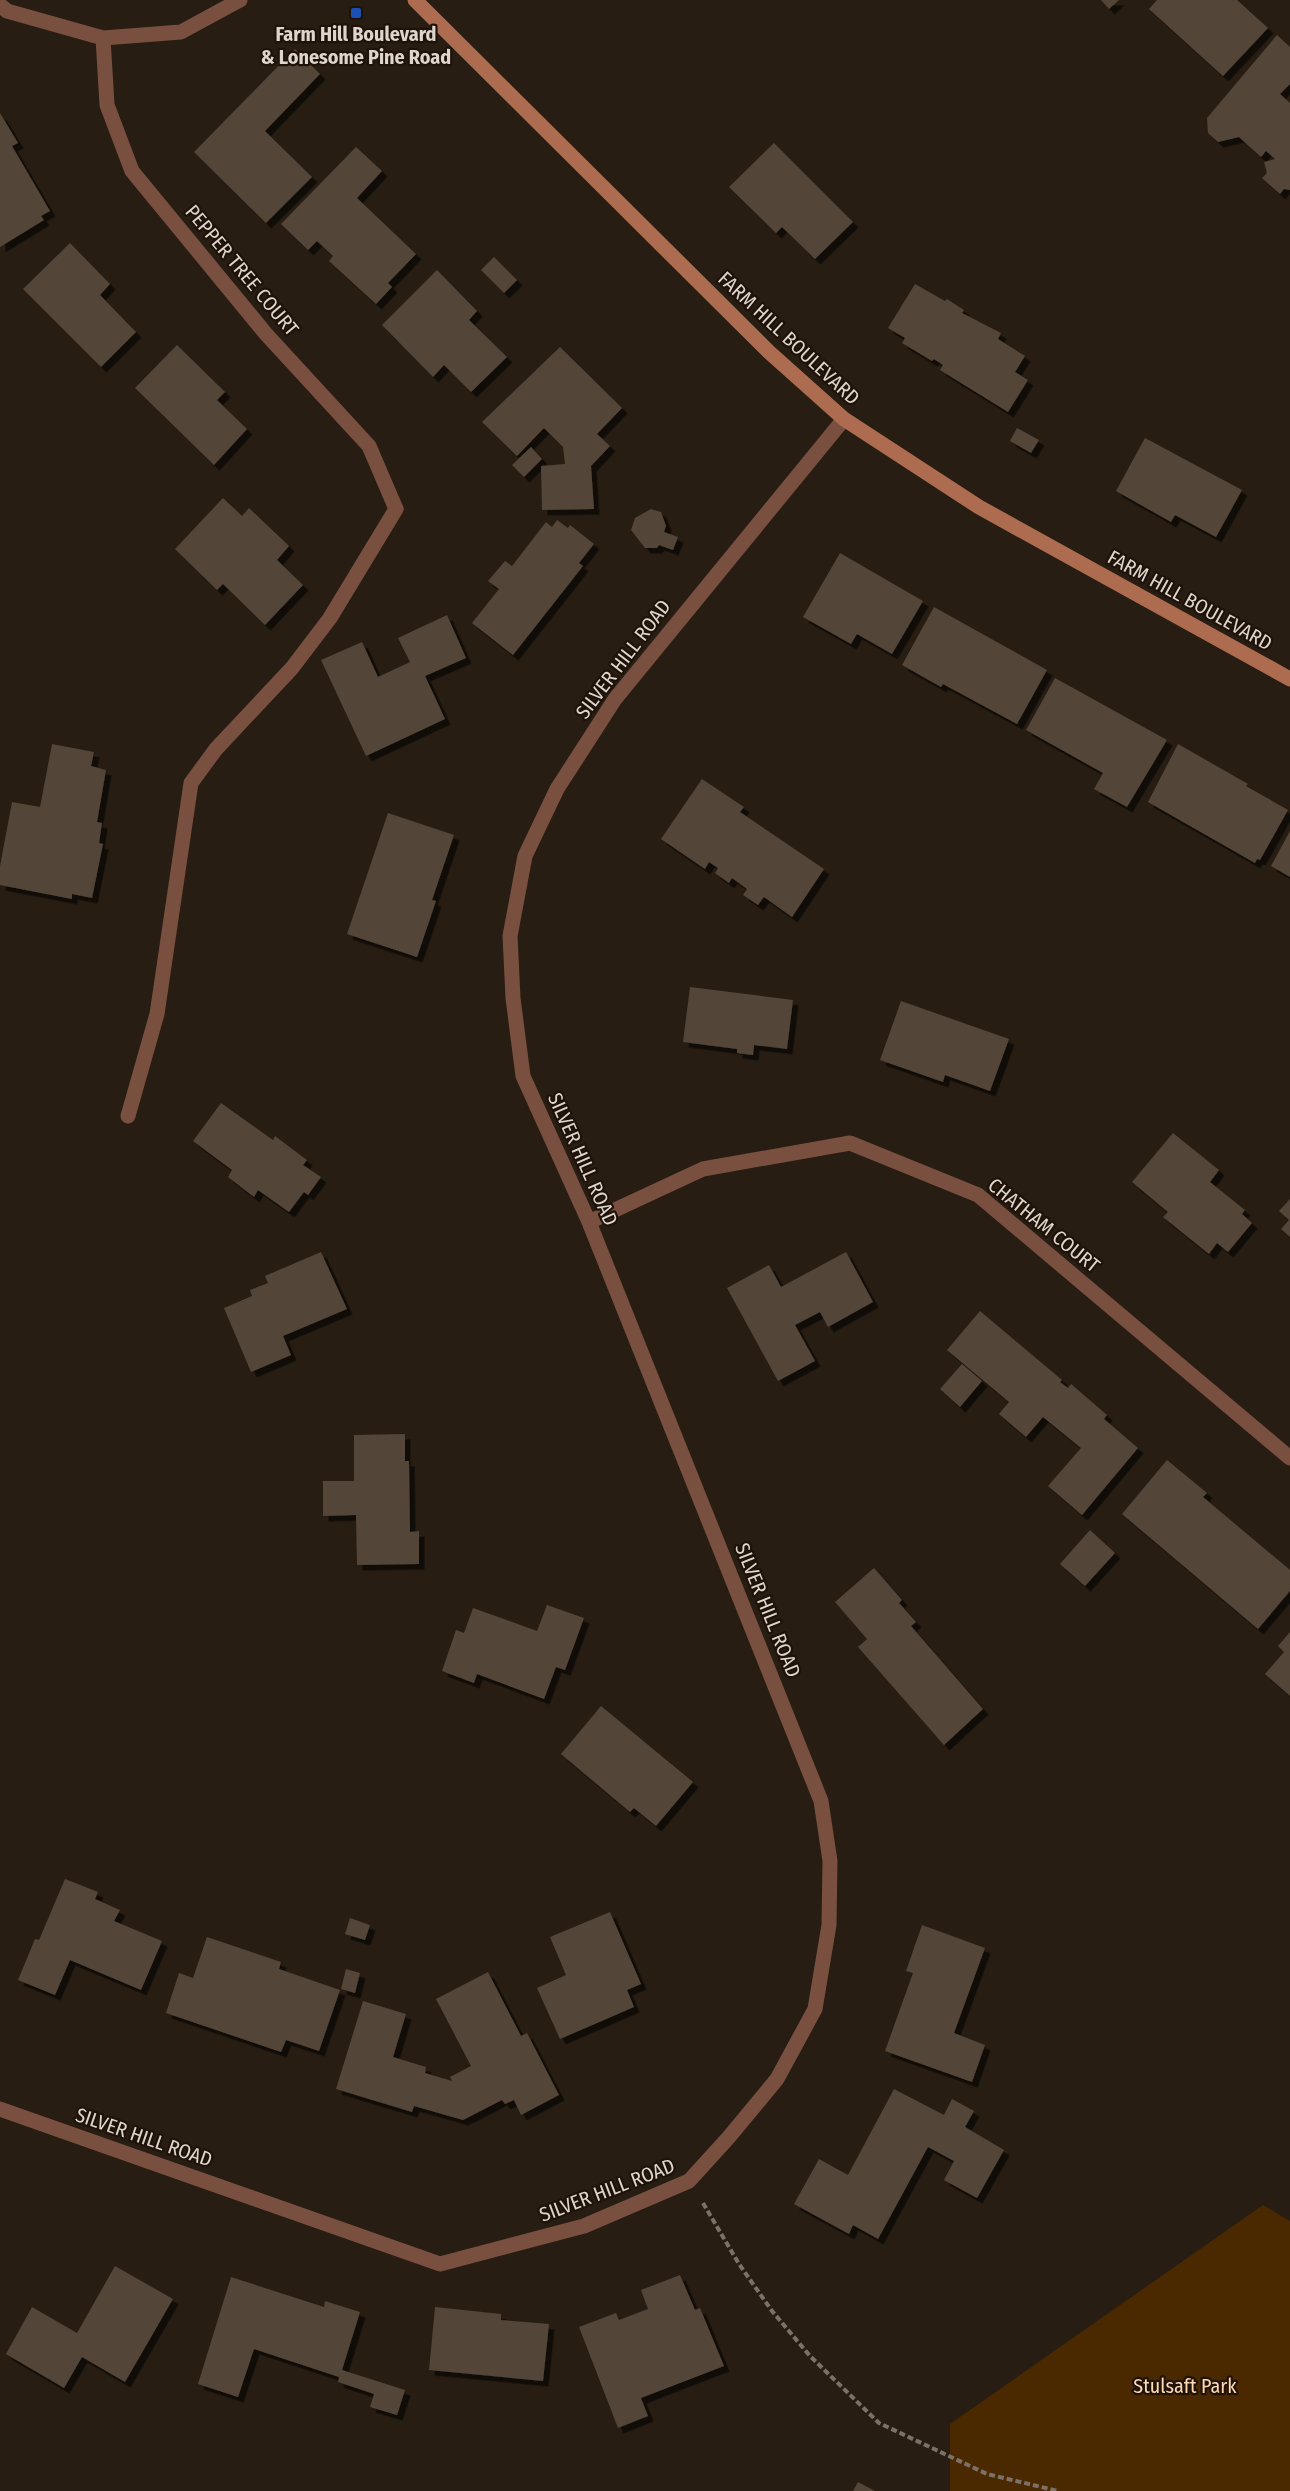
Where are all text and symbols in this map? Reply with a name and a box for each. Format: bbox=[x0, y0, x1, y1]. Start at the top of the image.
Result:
marker: Farm Hill Boulevard & Lonesome Pine Road bbox=[349, 6, 363, 20]
place label: Farm Hill Boulevard & Lonesome Pine Road bbox=[261, 22, 451, 69]
street label: PEPPER TREE COURT bbox=[180, 200, 304, 341]
street label: FARM HILL BOULEVARD bbox=[713, 266, 865, 410]
street label: FARM HILL BOULEVARD bbox=[1104, 545, 1276, 655]
street label: SILVER HILL ROAD bbox=[570, 595, 676, 723]
street label: SILVER HILL ROAD bbox=[543, 1089, 623, 1229]
street label: CHATHAM COURT bbox=[983, 1173, 1105, 1278]
street label: SILVER HILL ROAD bbox=[730, 1539, 806, 1681]
street label: SILVER HILL ROAD bbox=[73, 2102, 215, 2172]
street label: SILVER HILL ROAD bbox=[536, 2153, 678, 2227]
park label: Stulsaft Park bbox=[1133, 2374, 1237, 2398]

